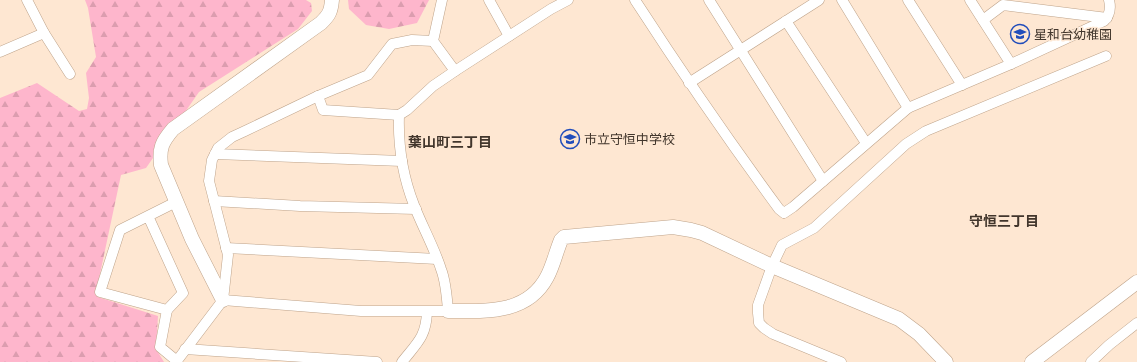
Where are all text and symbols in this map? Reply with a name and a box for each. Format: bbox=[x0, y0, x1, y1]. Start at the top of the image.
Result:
school or university icon: 星和台幼稚園 bbox=[1009, 23, 1031, 45]
place label: 星和台幼稚園 bbox=[1034, 27, 1112, 42]
school or university icon: 市立守恒中学校 bbox=[559, 128, 581, 150]
place label: 市立守恒中学校 bbox=[584, 132, 675, 147]
district label: 葉山町三丁目 bbox=[408, 134, 492, 150]
district label: 守恒三丁目 bbox=[969, 213, 1039, 229]

